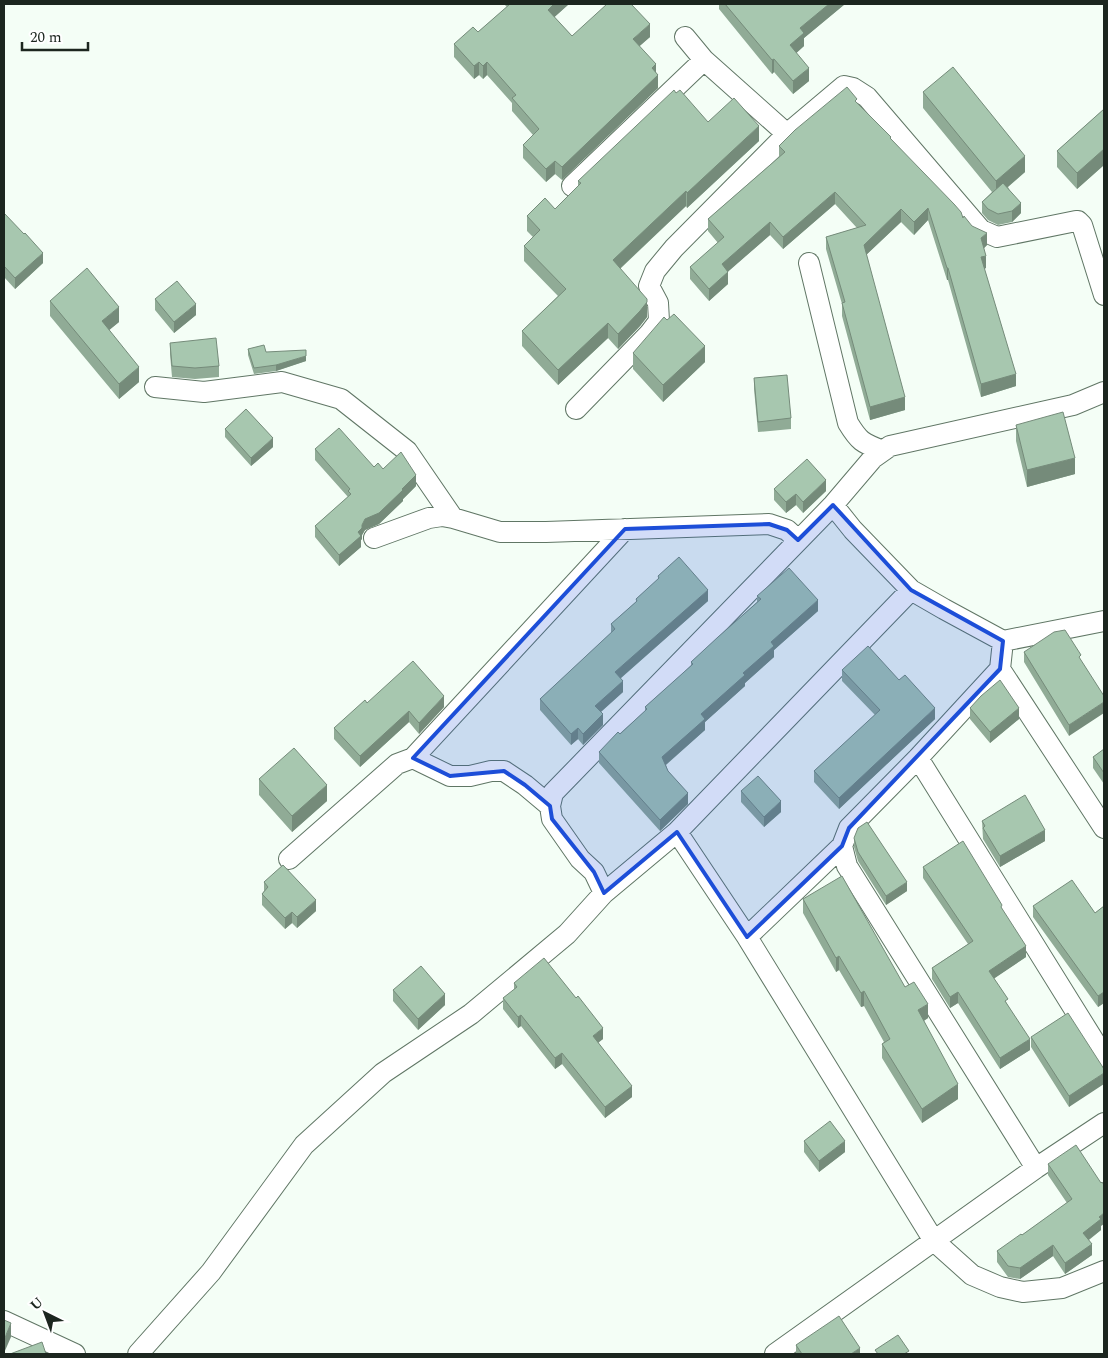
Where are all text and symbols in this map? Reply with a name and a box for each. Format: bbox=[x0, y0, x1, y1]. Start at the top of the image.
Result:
scale bar bbox=[22, 20, 89, 52]
text: 20 m bbox=[30, 26, 62, 49]
north arrow bbox=[20, 1288, 70, 1338]
text: U bbox=[25, 1292, 48, 1315]

